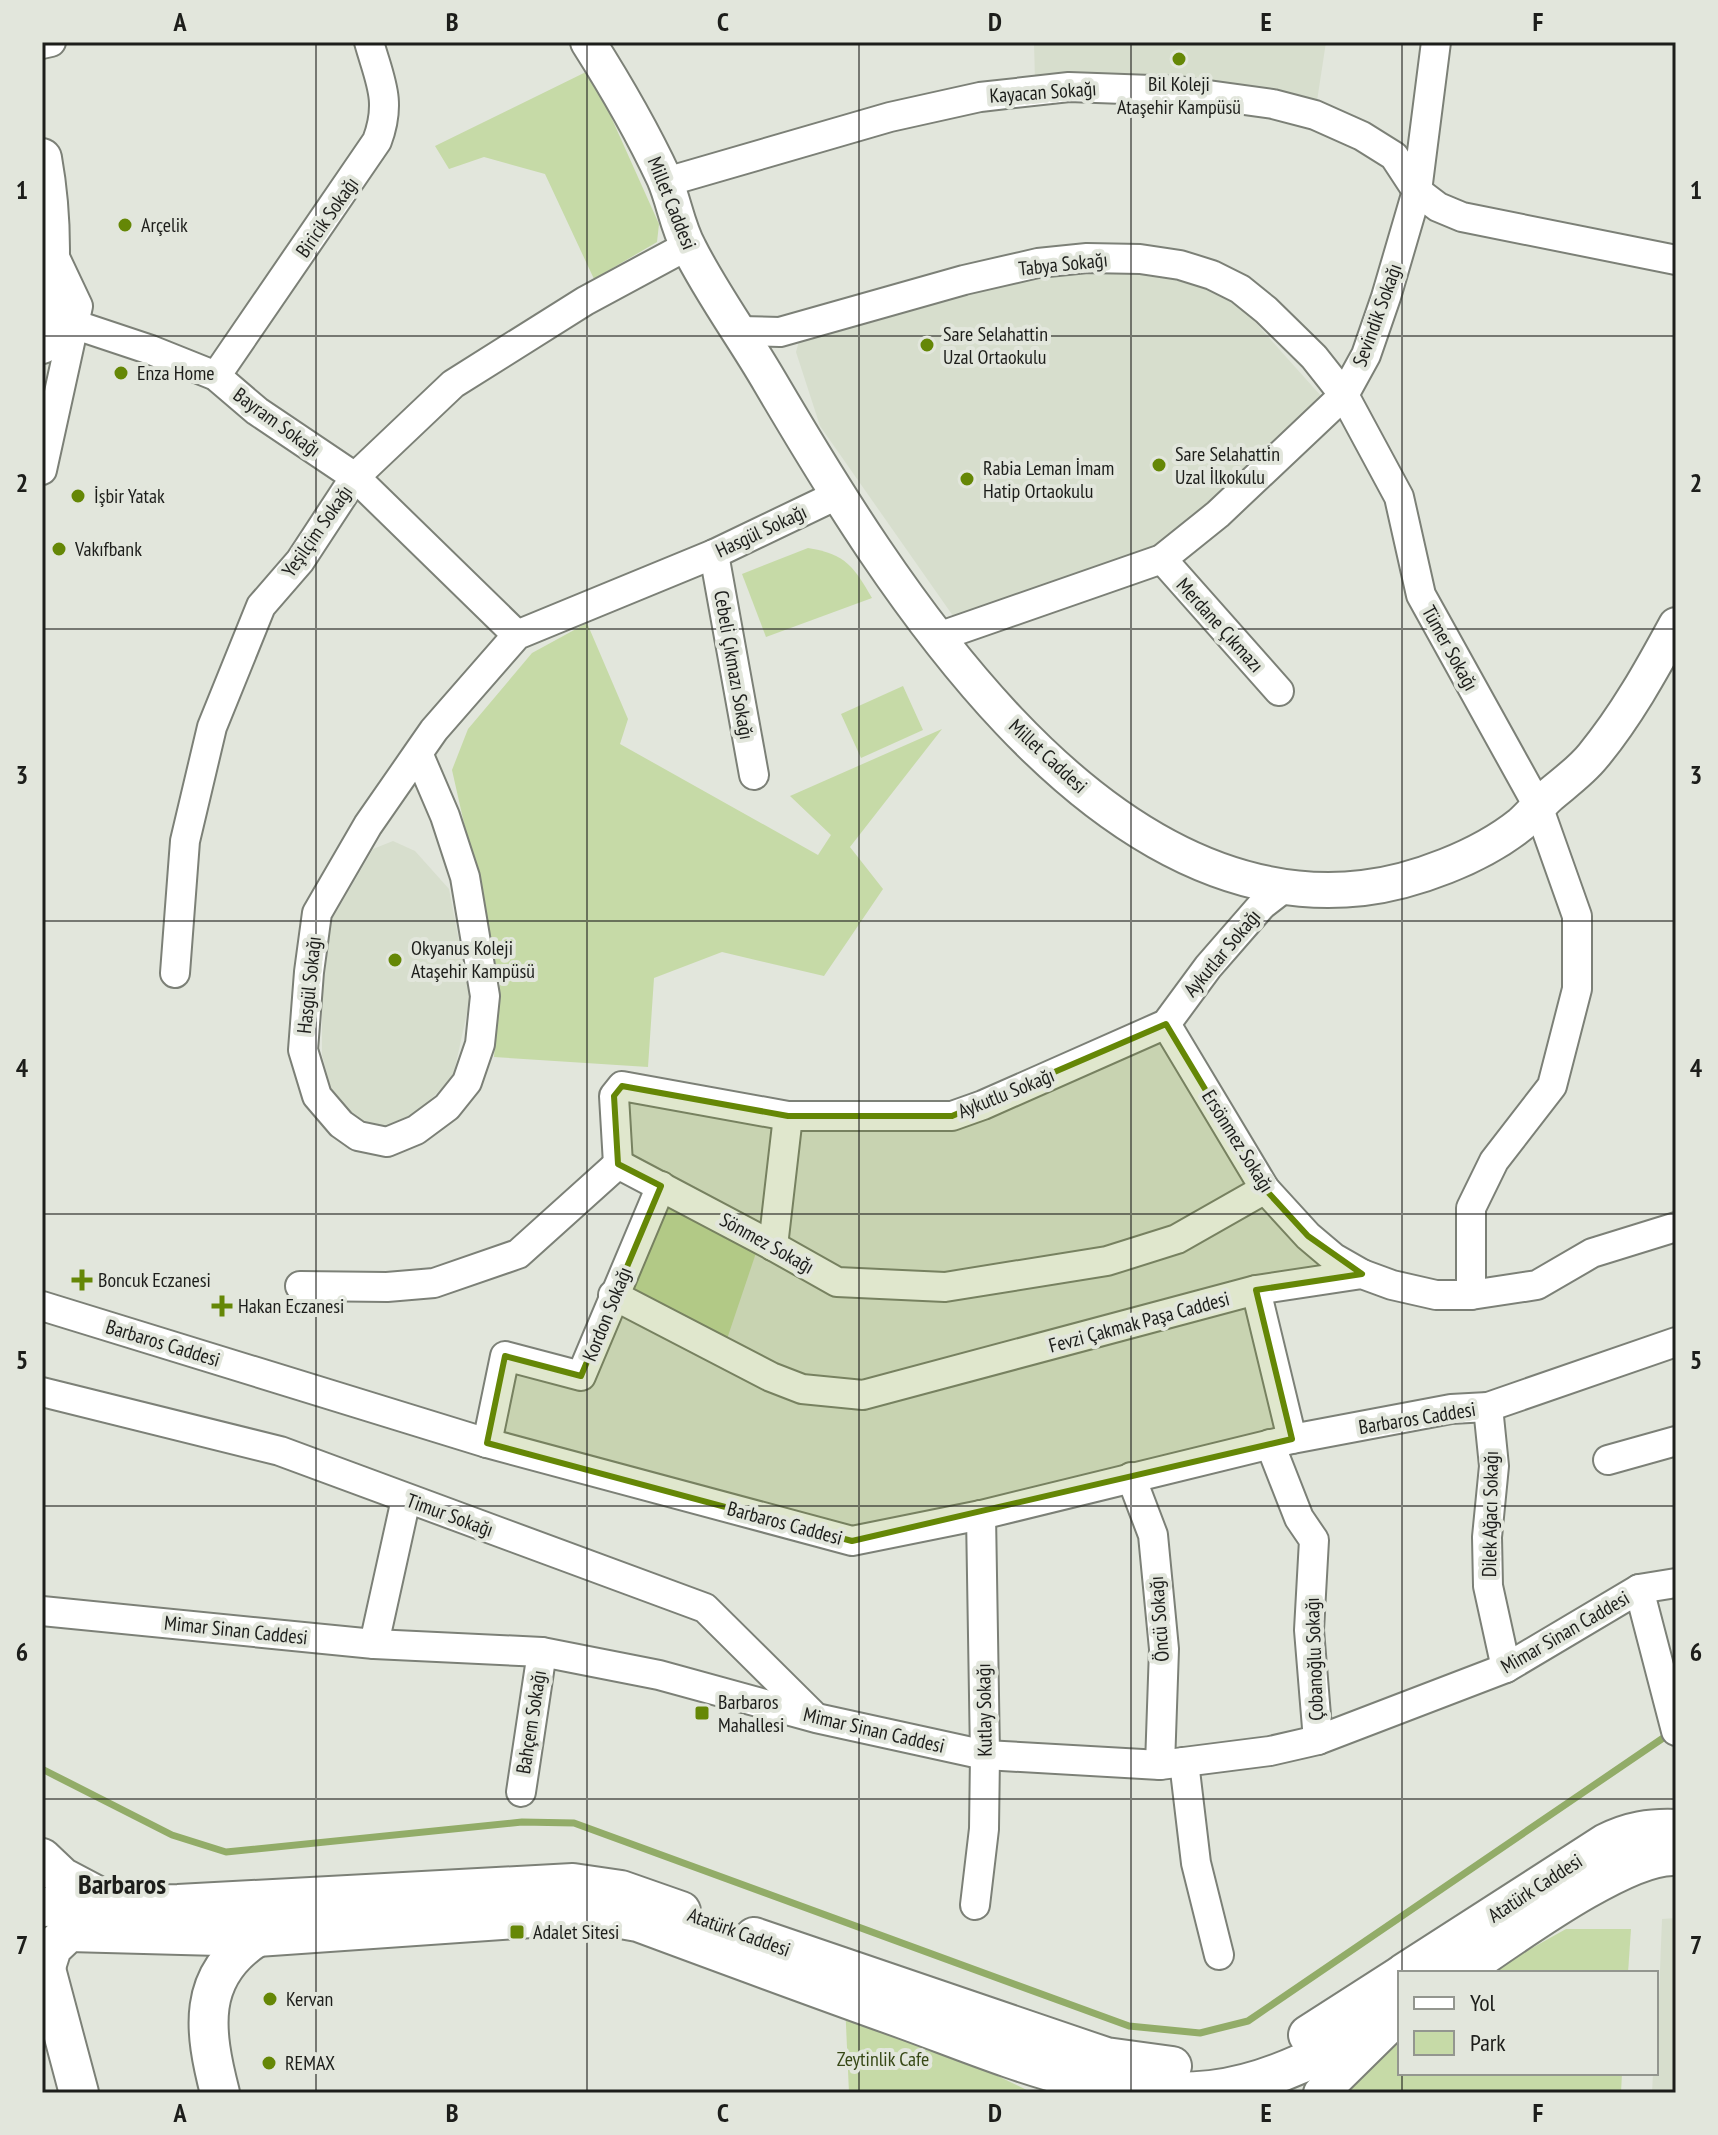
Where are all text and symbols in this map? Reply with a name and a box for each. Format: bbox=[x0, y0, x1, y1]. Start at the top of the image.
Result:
text: A bbox=[172, 5, 187, 38]
text: B bbox=[446, 5, 459, 38]
text: C bbox=[717, 5, 729, 38]
text: D bbox=[988, 5, 1002, 38]
text: E bbox=[1260, 5, 1272, 38]
text: F bbox=[1533, 5, 1544, 38]
marker: Bil Koleji Ataşehir Kampüsü bbox=[1170, 50, 1188, 68]
place label: Bil Koleji Ataşehir Kampüsü bbox=[1117, 71, 1241, 120]
street label: Kayacan Sokağı bbox=[989, 75, 1097, 109]
street label: Millet Caddesi bbox=[642, 153, 702, 253]
street label: Biricik Sokağı bbox=[290, 172, 364, 262]
text: 1 bbox=[16, 173, 28, 206]
text: 1 bbox=[1690, 173, 1702, 206]
place label: Arçelik bbox=[141, 212, 188, 238]
marker: Arçelik bbox=[116, 216, 134, 234]
street label: Tabya Sokağı bbox=[1017, 246, 1109, 282]
street label: Sevindik Sokağı bbox=[1346, 260, 1408, 370]
place label: Sare Selahattin Uzal Ortaokulu bbox=[943, 321, 1048, 370]
marker: Sare Selahattin Uzal Ortaokulu bbox=[918, 336, 936, 354]
place label: Enza Home bbox=[137, 360, 214, 386]
marker: Enza Home bbox=[112, 364, 130, 382]
street label: Bayram Sokağı bbox=[228, 382, 326, 462]
place label: Sare Selahattin Uzal İlkokulu bbox=[1175, 441, 1280, 490]
place label: Rabia Leman İmam Hatip Ortaokulu bbox=[983, 455, 1114, 504]
marker: Sare Selahattin Uzal İlkokulu bbox=[1150, 456, 1168, 474]
text: 2 bbox=[16, 466, 28, 499]
text: 2 bbox=[1690, 466, 1702, 499]
marker: Rabia Leman İmam Hatip Ortaokulu bbox=[958, 470, 976, 488]
street label: Yeşilçim Sokağı bbox=[276, 480, 358, 582]
place label: İşbir Yatak bbox=[94, 483, 165, 509]
marker: İşbir Yatak bbox=[69, 487, 87, 505]
street label: Hasgül Sokağı bbox=[711, 499, 811, 563]
place label: Vakıfbank bbox=[74, 536, 142, 562]
marker: Vakıfbank bbox=[50, 540, 68, 558]
street label: Merdane Çıkmazı bbox=[1171, 572, 1269, 678]
street label: Cebeli Çıkmazı Sokağı bbox=[708, 588, 760, 742]
street label: Tümer Sokağı bbox=[1416, 601, 1484, 695]
street label: Millet Caddesi bbox=[1003, 713, 1093, 799]
text: 3 bbox=[16, 758, 28, 791]
text: 3 bbox=[1690, 758, 1702, 791]
street label: Aykutlar Sokağı bbox=[1178, 904, 1266, 1002]
street label: Hasgül Sokağı bbox=[291, 935, 327, 1035]
place label: Okyanus Koleji Ataşehir Kampüsü bbox=[411, 935, 535, 984]
marker: Okyanus Koleji Ataşehir Kampüsü bbox=[386, 951, 404, 969]
text: 4 bbox=[16, 1051, 29, 1084]
text: 4 bbox=[1690, 1051, 1703, 1084]
street label: Aykutlu Sokağı bbox=[954, 1062, 1058, 1124]
street label: Ersönmez Sokağı bbox=[1196, 1085, 1280, 1197]
street label: Sönmez Sokağı bbox=[715, 1206, 819, 1280]
street label: Kordon Sokağı bbox=[576, 1263, 638, 1365]
place label: Boncuk Eczanesi bbox=[98, 1267, 211, 1293]
marker: Boncuk Eczanesi bbox=[73, 1271, 91, 1289]
street label: Fevzi Çakmak Paşa Caddesi bbox=[1046, 1285, 1232, 1359]
place label: Hakan Eczanesi bbox=[238, 1293, 344, 1319]
marker: Hakan Eczanesi bbox=[213, 1297, 231, 1315]
street label: Barbaros Caddesi bbox=[103, 1313, 223, 1373]
text: 5 bbox=[16, 1343, 28, 1376]
text: 5 bbox=[1690, 1343, 1702, 1376]
street label: Barbaros Caddesi bbox=[1357, 1396, 1477, 1440]
street label: Dilek Ağacı Sokağı bbox=[1476, 1451, 1504, 1577]
street label: Timur Sokağı bbox=[403, 1487, 497, 1543]
street label: Barbaros Caddesi bbox=[725, 1495, 845, 1551]
street label: Öncü Sokağı bbox=[1143, 1575, 1175, 1663]
street label: Mimar Sinan Caddesi bbox=[1496, 1585, 1634, 1679]
street label: Çobanoğlu Sokağı bbox=[1299, 1597, 1329, 1721]
street label: Mimar Sinan Caddesi bbox=[163, 1610, 309, 1650]
text: 6 bbox=[16, 1635, 28, 1668]
text: 6 bbox=[1690, 1635, 1702, 1668]
street label: Kutlay Sokağı bbox=[970, 1663, 998, 1757]
street label: Bahçem Sokağı bbox=[510, 1668, 552, 1776]
place label: Barbaros Mahallesi bbox=[718, 1689, 784, 1738]
street label: Mimar Sinan Caddesi bbox=[801, 1701, 947, 1759]
marker: Barbaros Mahallesi bbox=[693, 1704, 711, 1722]
street label: Atatürk Caddesi bbox=[1483, 1848, 1587, 1928]
district label: Barbaros bbox=[78, 1865, 166, 1902]
street label: Atatürk Caddesi bbox=[684, 1901, 794, 1963]
place label: Adalet Sitesi bbox=[533, 1919, 619, 1945]
marker: Adalet Sitesi bbox=[508, 1923, 526, 1941]
text: 7 bbox=[16, 1928, 28, 1961]
text: 7 bbox=[1690, 1928, 1702, 1961]
legend bbox=[1398, 1971, 1658, 2075]
place label: Kervan bbox=[286, 1986, 333, 2012]
text: Yol bbox=[1470, 1987, 1496, 2018]
marker: Kervan bbox=[261, 1990, 279, 2008]
text: Park bbox=[1470, 2027, 1506, 2058]
park label: Zeytinlik Cafe bbox=[837, 2046, 929, 2072]
place label: REMAX bbox=[285, 2050, 335, 2076]
marker: REMAX bbox=[260, 2054, 278, 2072]
text: A bbox=[172, 2096, 187, 2129]
text: B bbox=[446, 2096, 459, 2129]
text: C bbox=[717, 2096, 729, 2129]
text: D bbox=[988, 2096, 1002, 2129]
text: E bbox=[1260, 2096, 1272, 2129]
text: F bbox=[1533, 2096, 1544, 2129]

